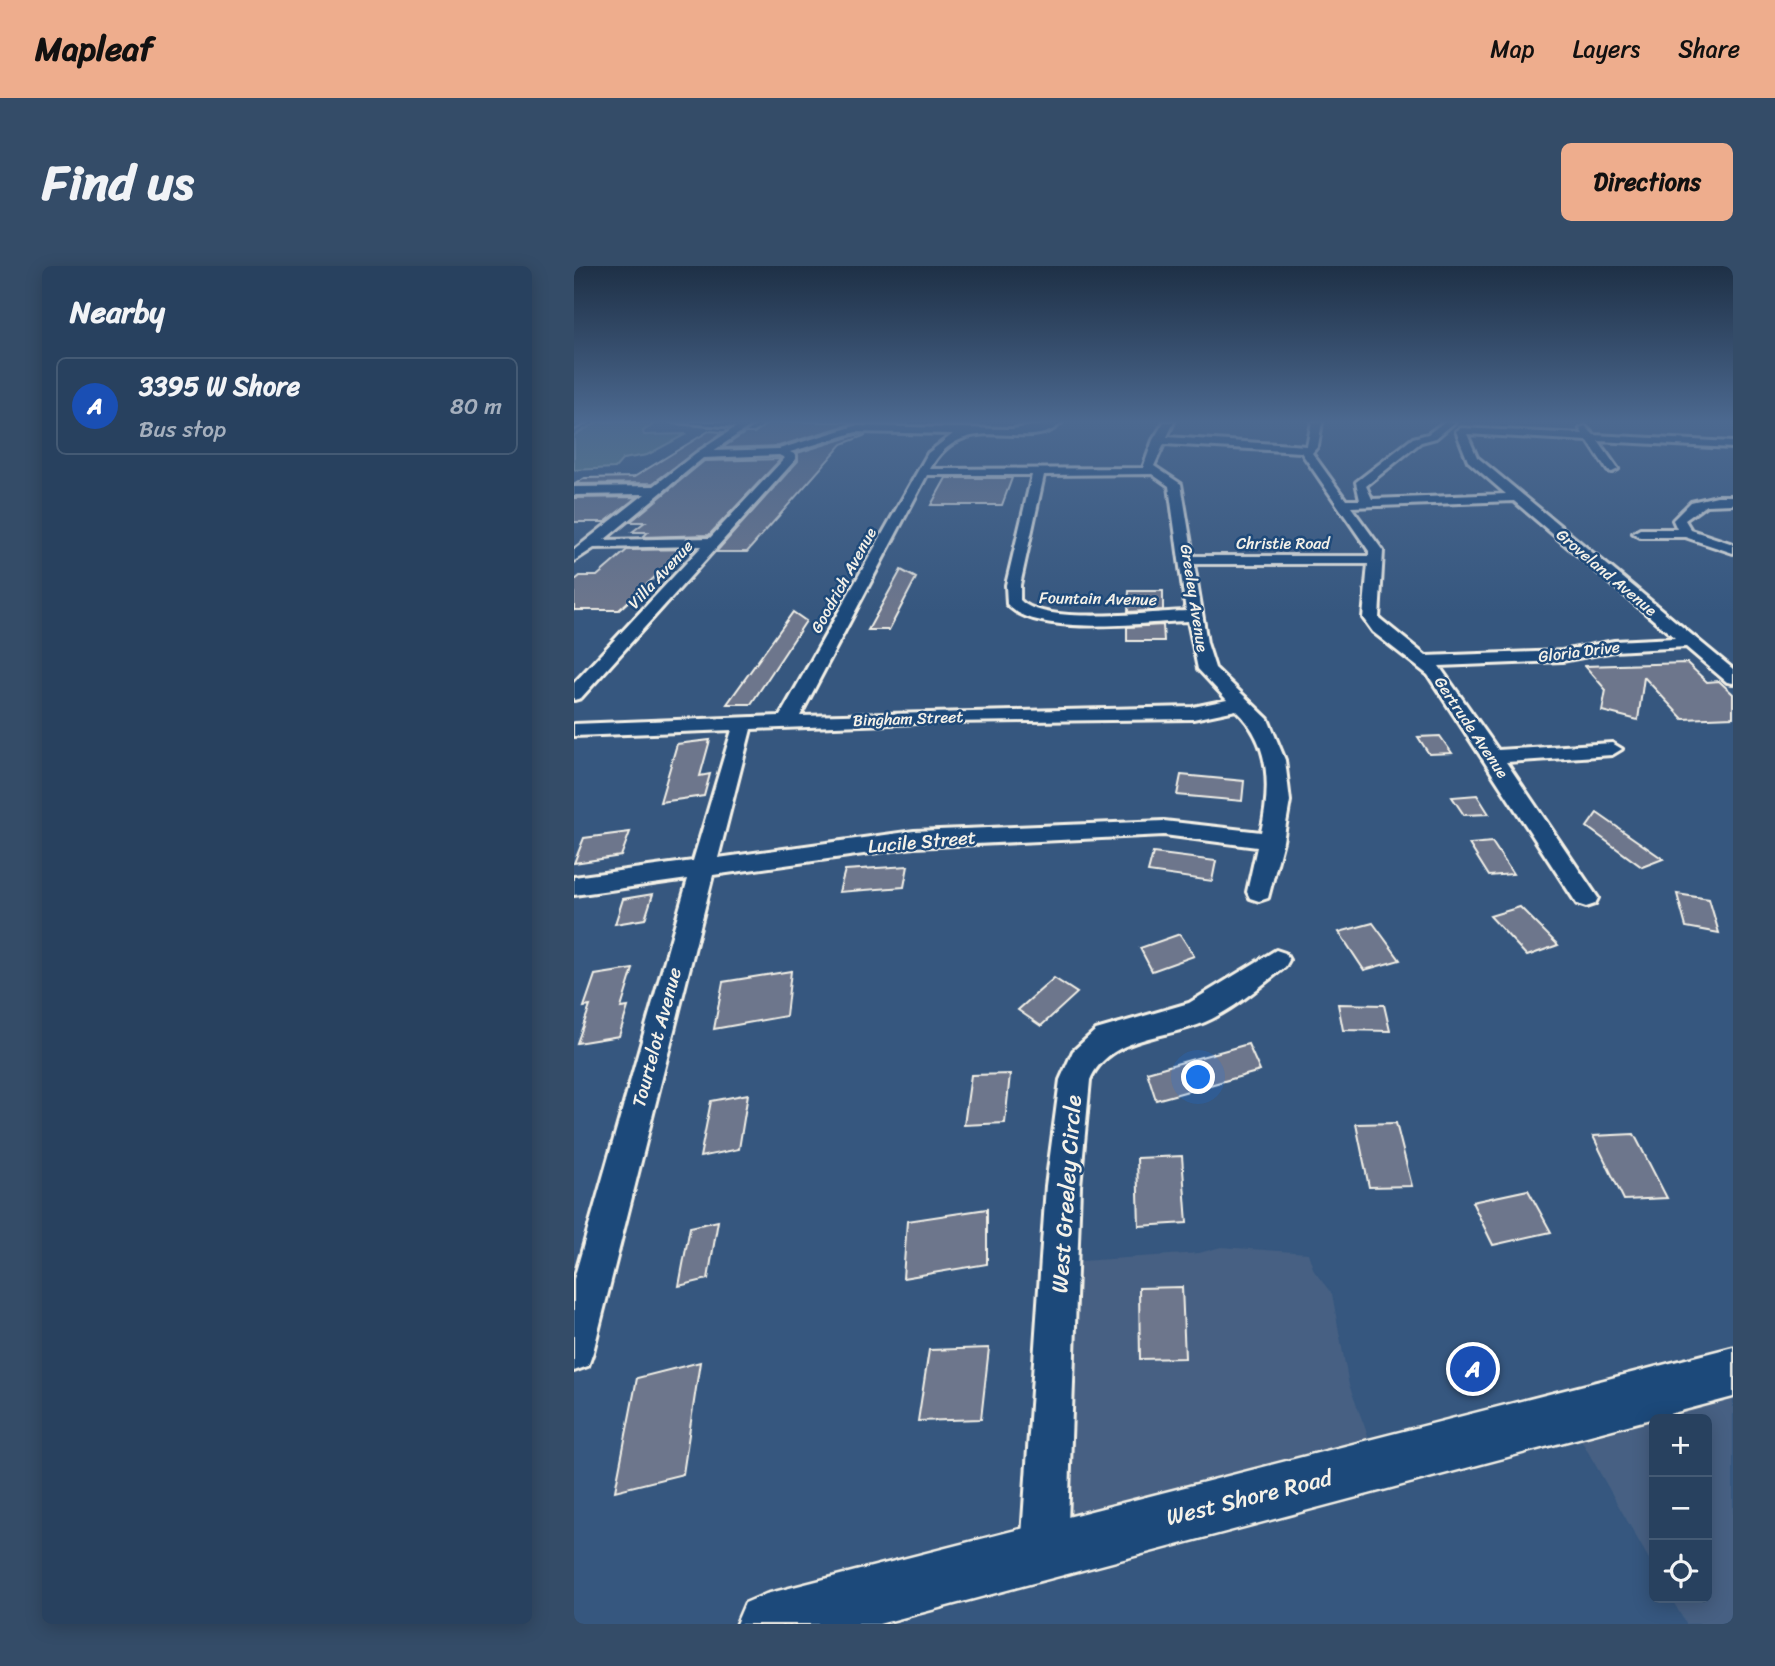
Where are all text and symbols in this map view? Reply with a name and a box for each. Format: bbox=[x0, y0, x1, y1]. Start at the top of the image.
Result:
text: Mapleaf bbox=[35, 20, 153, 78]
text: Map bbox=[1490, 28, 1535, 70]
text: Layers bbox=[1573, 28, 1640, 70]
text: Share bbox=[1678, 28, 1740, 70]
text: Find us bbox=[42, 139, 194, 226]
button: Directions bbox=[1561, 143, 1733, 221]
text: Nearby bbox=[70, 285, 165, 339]
text: 3395 W Shore bbox=[139, 363, 300, 409]
text: A bbox=[87, 386, 103, 427]
text: 80 m bbox=[450, 386, 502, 427]
text: Bus stop bbox=[139, 409, 226, 450]
street label: Groveland Avenue bbox=[1549, 521, 1664, 624]
street label: Goodrich Avenue bbox=[802, 522, 885, 639]
street label: Christie Road bbox=[1236, 529, 1331, 558]
street label: Villa Avenue bbox=[620, 533, 700, 616]
street label: Greeley Avenue bbox=[1172, 542, 1217, 654]
street label: Fountain Avenue bbox=[1039, 583, 1157, 614]
street label: Gloria Drive bbox=[1537, 632, 1622, 671]
street label: Gertrude Avenue bbox=[1426, 670, 1517, 785]
street label: Bingham Street bbox=[852, 702, 964, 735]
street label: Lucile Street bbox=[867, 820, 977, 863]
street label: Tourtelot Avenue bbox=[622, 963, 691, 1111]
your location bbox=[1181, 1060, 1215, 1094]
street label: West Greeley Circle bbox=[1039, 1094, 1094, 1294]
pin: A bbox=[1450, 1343, 1496, 1395]
map controls bbox=[1649, 1414, 1712, 1603]
button: + bbox=[1649, 1414, 1712, 1477]
street label: West Shore Road bbox=[1162, 1457, 1338, 1538]
button: − bbox=[1649, 1477, 1712, 1540]
button: locate bbox=[1649, 1540, 1712, 1603]

